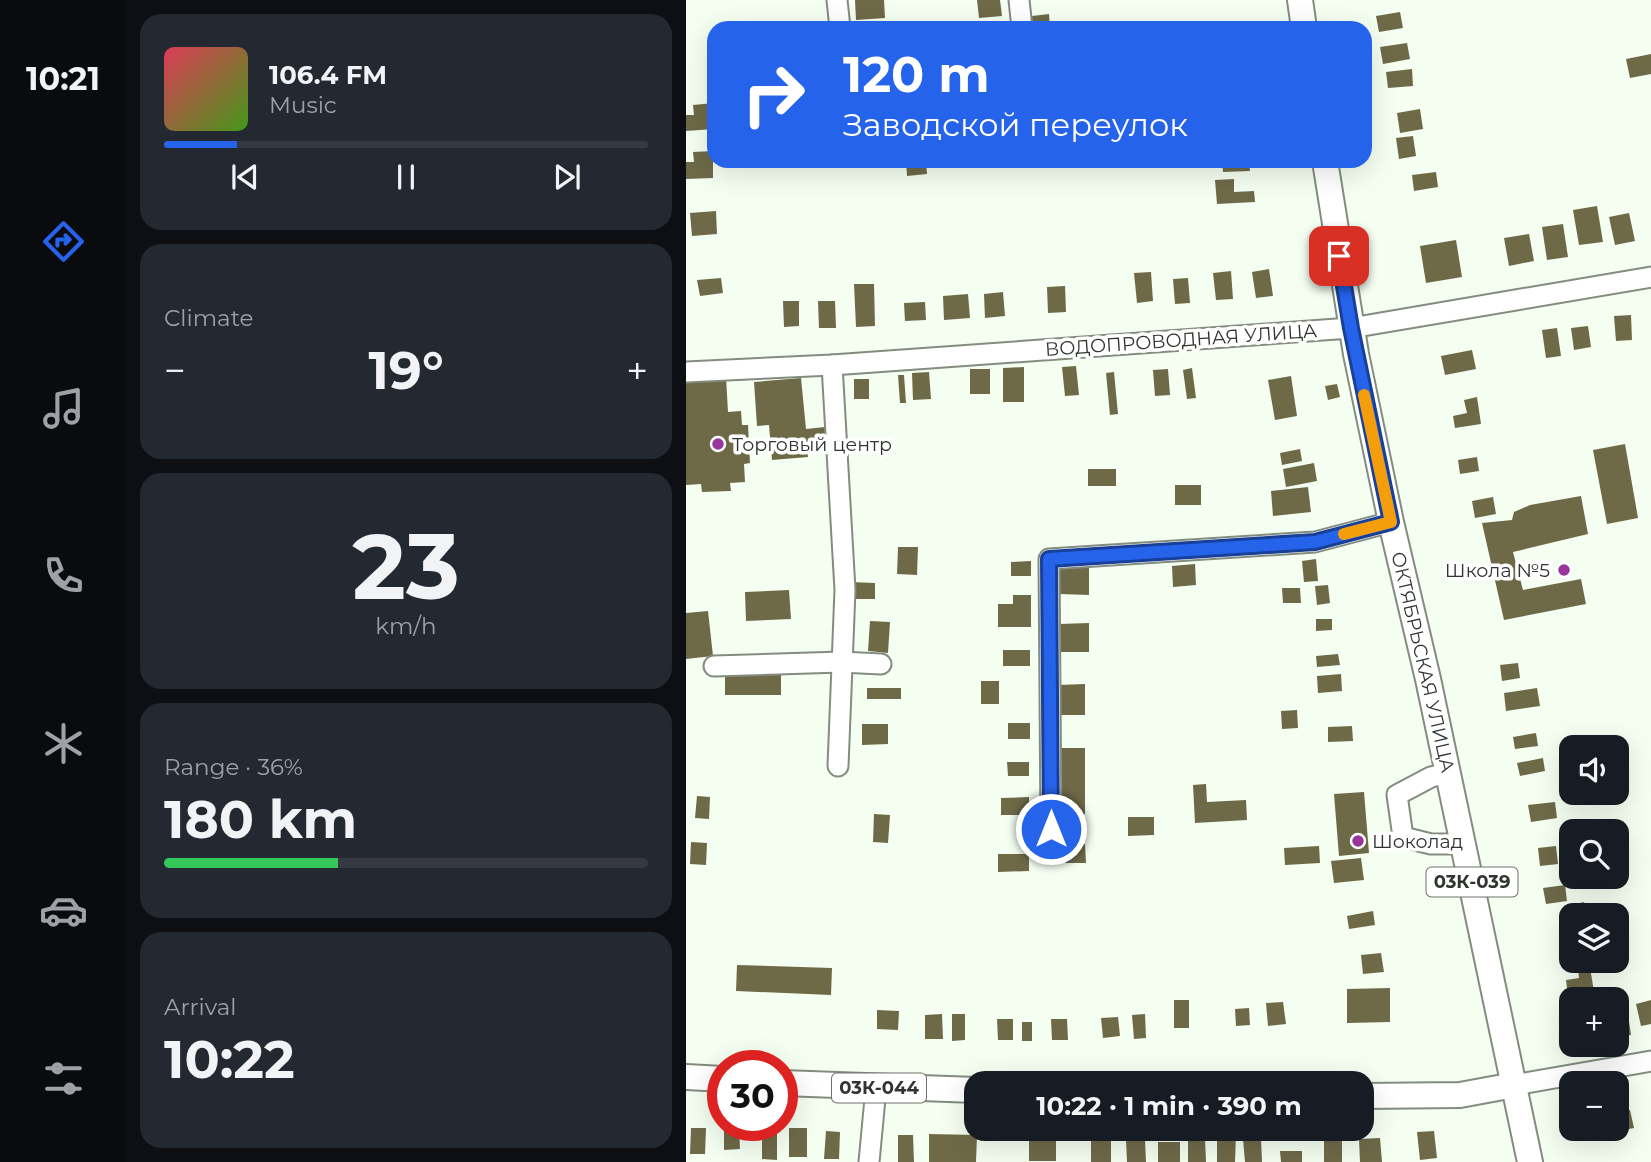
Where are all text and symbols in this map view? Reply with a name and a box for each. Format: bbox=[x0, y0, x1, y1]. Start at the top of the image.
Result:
text: 120 m bbox=[843, 45, 990, 104]
icon: right bbox=[728, 49, 819, 140]
text: 10:21 bbox=[26, 59, 100, 98]
text: 106.4 FM bbox=[269, 59, 387, 91]
text: Music bbox=[269, 91, 337, 119]
text: Заводской переулок bbox=[843, 105, 1188, 144]
icon: previous bbox=[226, 158, 264, 196]
icon: pause bbox=[387, 158, 425, 196]
icon: next bbox=[548, 158, 586, 196]
icon: directions bbox=[39, 217, 88, 266]
pin bbox=[1309, 226, 1369, 286]
icon: arrive bbox=[1320, 237, 1358, 275]
text: Climate bbox=[164, 304, 253, 332]
street label: ВОДОПРОВОДНАЯ УЛИЦА bbox=[1044, 319, 1318, 361]
text: 19° bbox=[368, 339, 444, 402]
text: − bbox=[164, 347, 186, 394]
text: + bbox=[626, 347, 648, 394]
icon: music bbox=[39, 384, 88, 433]
place label: Торговый центр bbox=[732, 433, 892, 456]
marker: Торговый центр bbox=[710, 436, 726, 452]
text: 23 bbox=[352, 511, 460, 622]
street label: ОКТЯБРЬСКАЯ УЛИЦА bbox=[1386, 549, 1460, 775]
icon: phone bbox=[39, 551, 88, 600]
place label: Школа №5 bbox=[1445, 559, 1550, 582]
marker: Школа №5 bbox=[1556, 562, 1572, 578]
text: km/h bbox=[375, 612, 437, 640]
icon: climate bbox=[39, 719, 88, 768]
map controls bbox=[1559, 735, 1629, 1141]
button: sound bbox=[1559, 735, 1629, 805]
text: Range · 36% bbox=[164, 753, 303, 781]
text: 180 km bbox=[164, 788, 357, 851]
position arrow bbox=[1014, 792, 1088, 866]
button: search bbox=[1559, 819, 1629, 889]
place label: Шоколад bbox=[1372, 830, 1463, 853]
marker: Шоколад bbox=[1350, 833, 1366, 849]
road number: 03К-039 bbox=[1426, 868, 1518, 897]
icon: car bbox=[39, 886, 88, 935]
button: layers bbox=[1559, 903, 1629, 973]
button: + bbox=[1559, 987, 1629, 1057]
text: Arrival bbox=[164, 993, 237, 1021]
text: 10:22 bbox=[164, 1028, 295, 1091]
speed limit sign: 30 bbox=[707, 1050, 798, 1141]
icon: filters bbox=[39, 1054, 88, 1103]
button: − bbox=[1559, 1071, 1629, 1141]
road number: 03К-044 bbox=[832, 1073, 926, 1102]
text: 10:22 · 1 min · 390 m bbox=[1036, 1090, 1302, 1122]

